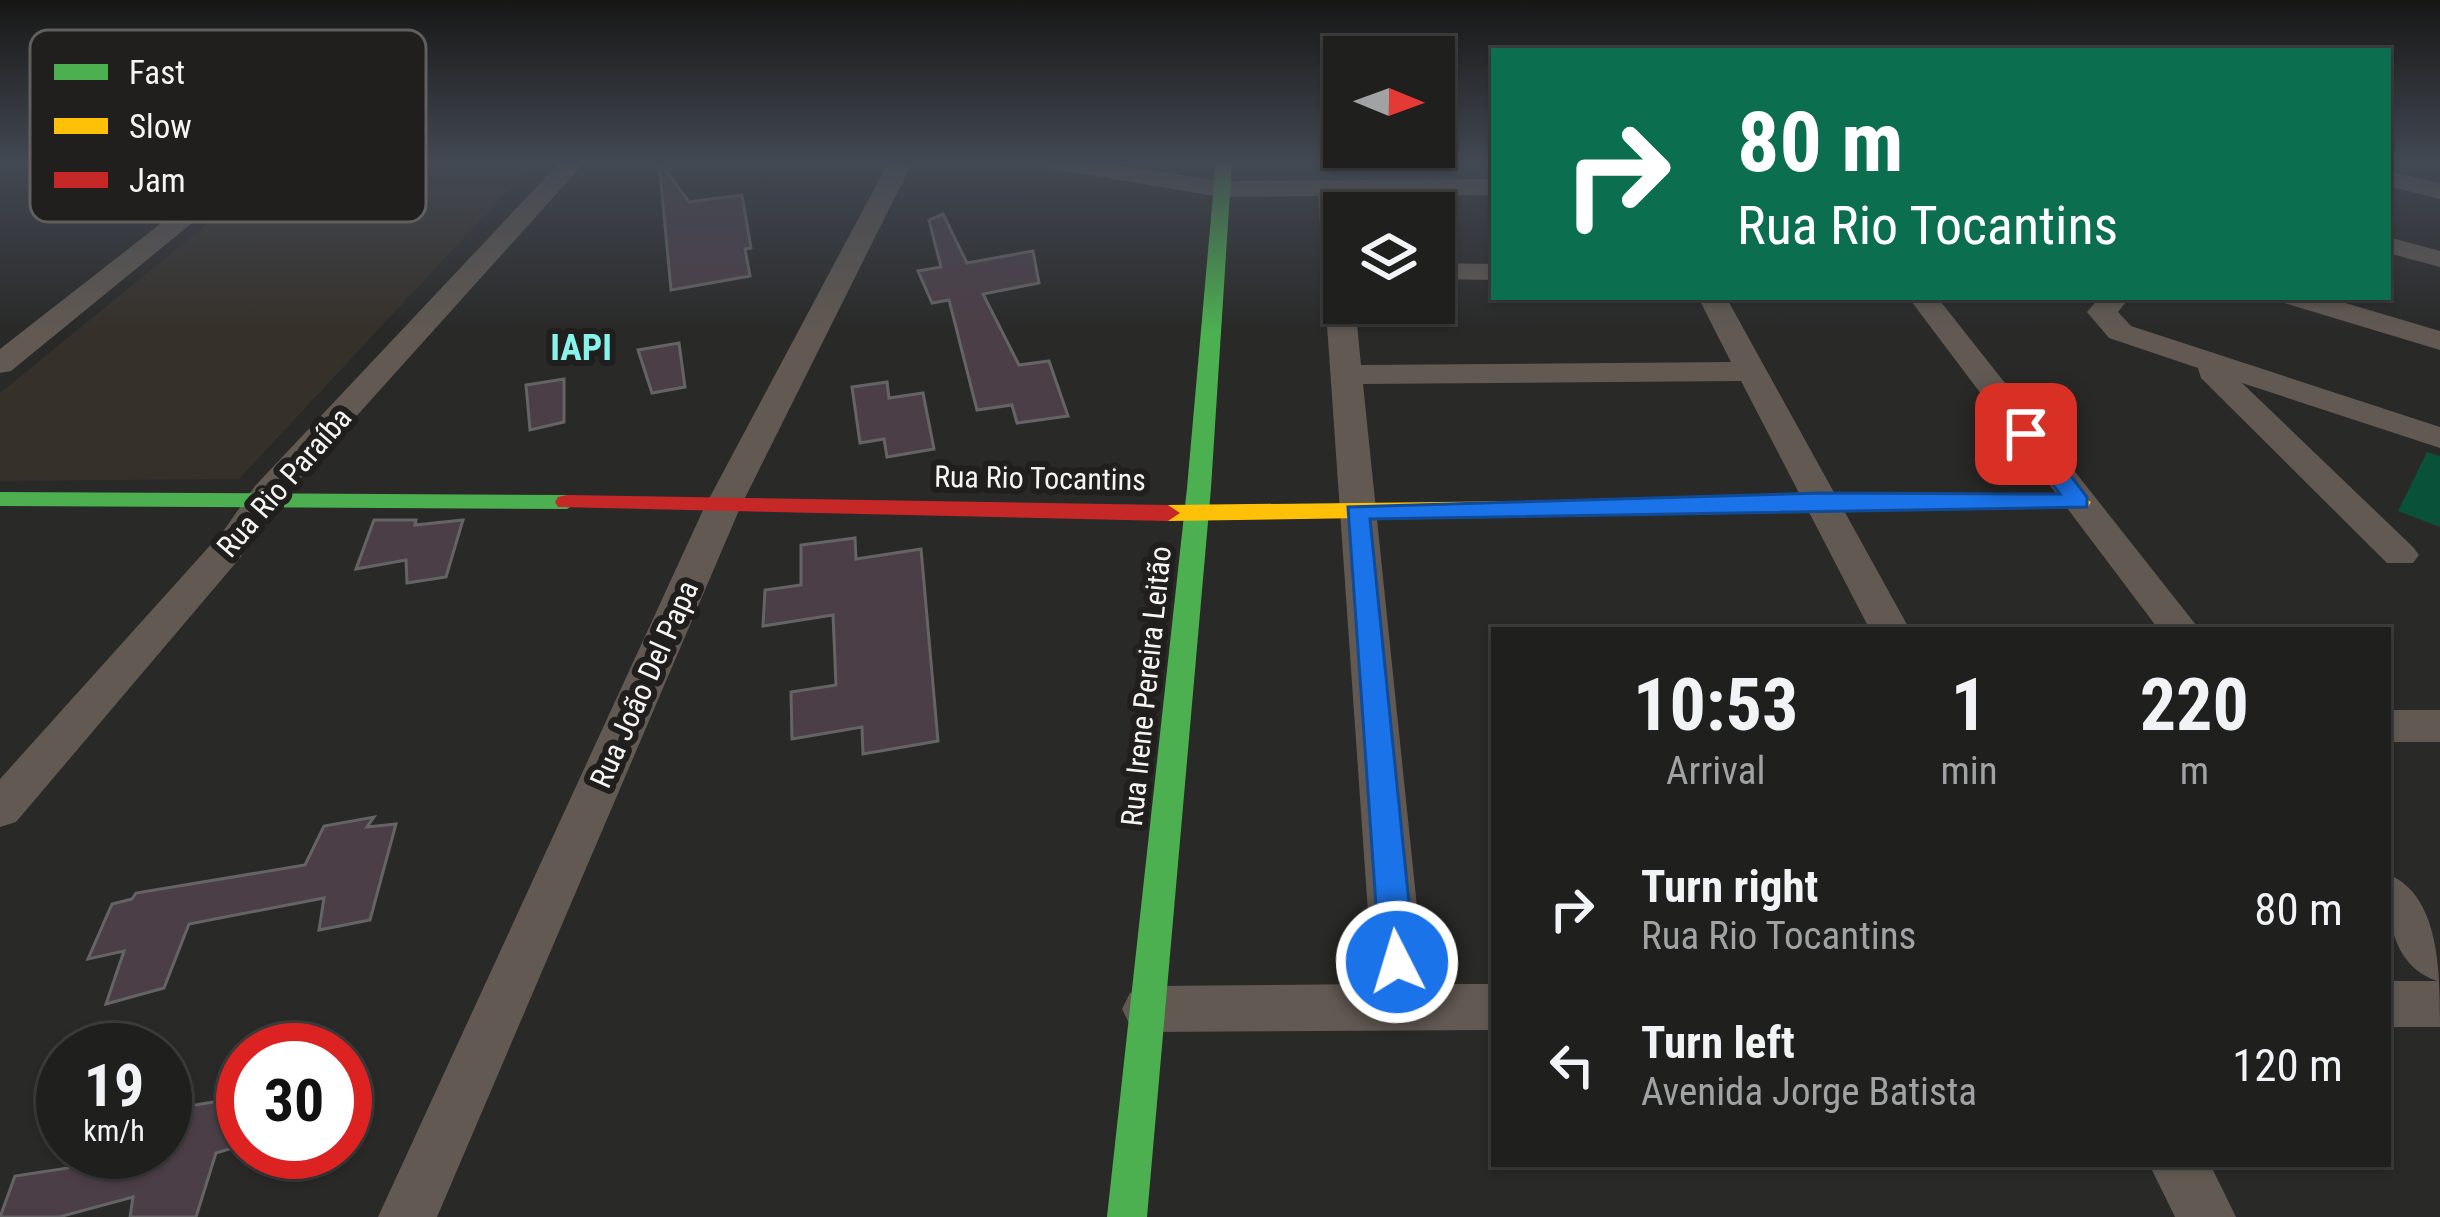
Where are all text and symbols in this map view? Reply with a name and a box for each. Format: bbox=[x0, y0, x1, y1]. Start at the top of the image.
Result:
legend bbox=[30, 30, 426, 222]
north arrow bbox=[1323, 36, 1455, 168]
map controls bbox=[1323, 36, 1455, 324]
text: Fast bbox=[129, 53, 185, 92]
text: 80 m bbox=[1737, 93, 1904, 192]
icon: right bbox=[1539, 96, 1695, 252]
text: Slow bbox=[129, 107, 192, 146]
text: Jam bbox=[129, 161, 186, 200]
button: layers bbox=[1323, 192, 1455, 324]
text: Rua Rio Tocantins bbox=[1737, 194, 2118, 257]
district label: IAPI bbox=[550, 327, 612, 369]
pin bbox=[1975, 383, 2077, 485]
street label: Rua Rio Paraíba bbox=[210, 400, 358, 564]
icon: arrive bbox=[1993, 401, 2059, 467]
street label: Rua Rio Tocantins bbox=[934, 459, 1146, 497]
street label: Rua Irene Pereira Leitão bbox=[1114, 544, 1178, 828]
street label: Rua João Del Papa bbox=[583, 575, 705, 793]
text: 10:53 bbox=[1633, 663, 1798, 748]
text: 1 bbox=[1951, 663, 1987, 748]
text: 220 bbox=[2140, 663, 2249, 748]
text: Arrival bbox=[1666, 748, 1765, 794]
text: min bbox=[1940, 748, 1998, 794]
text: m bbox=[2180, 748, 2209, 794]
text: Turn right bbox=[1641, 860, 1818, 913]
icon: right bbox=[1539, 876, 1605, 942]
text: 80 m bbox=[2254, 883, 2343, 936]
position arrow bbox=[1334, 899, 1460, 1025]
text: Rua Rio Tocantins bbox=[1641, 913, 1916, 959]
text: Turn left bbox=[1641, 1016, 1795, 1069]
speed limit sign: 30 bbox=[216, 1023, 372, 1179]
icon: left bbox=[1539, 1032, 1605, 1098]
text: 120 m bbox=[2232, 1039, 2343, 1092]
text: 19 bbox=[84, 1050, 144, 1121]
text: Avenida Jorge Batista bbox=[1641, 1069, 1977, 1115]
text: km/h bbox=[83, 1113, 145, 1148]

